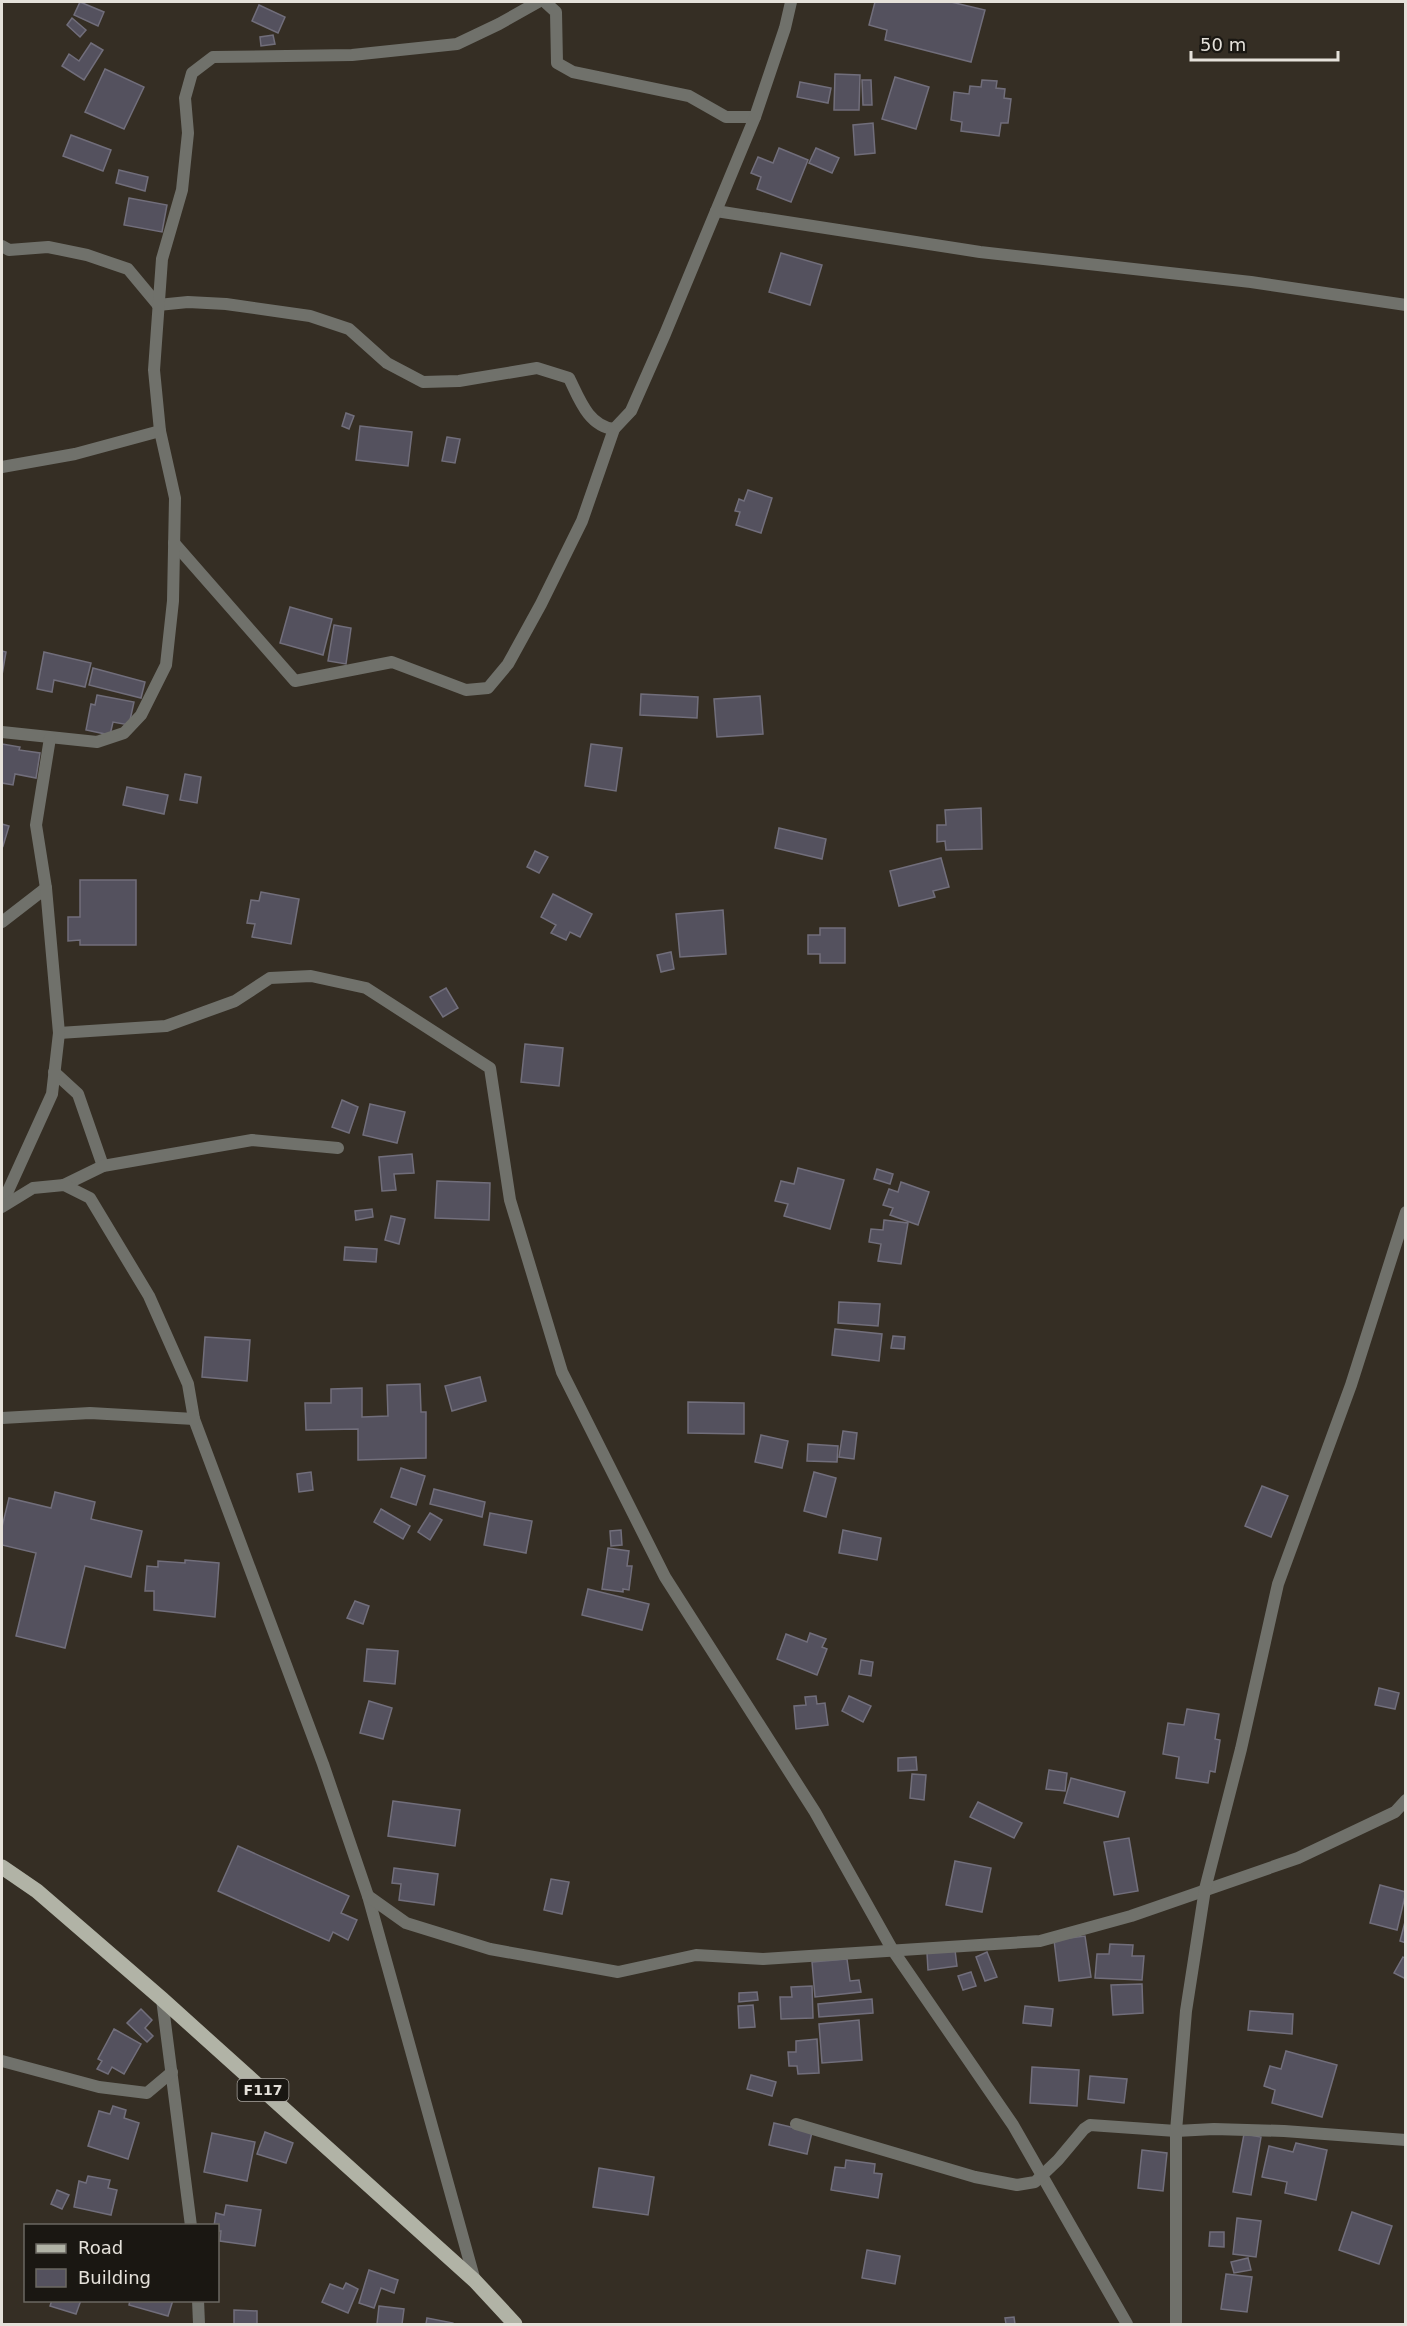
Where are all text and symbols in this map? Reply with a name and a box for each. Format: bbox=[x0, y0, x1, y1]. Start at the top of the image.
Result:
scale bar bbox=[1191, 24, 1338, 62]
text: 50 m bbox=[1200, 34, 1246, 55]
road number: F117 bbox=[238, 2079, 288, 2101]
legend bbox=[24, 2224, 219, 2302]
text: Road bbox=[78, 2237, 123, 2258]
text: Building bbox=[78, 2267, 151, 2288]

